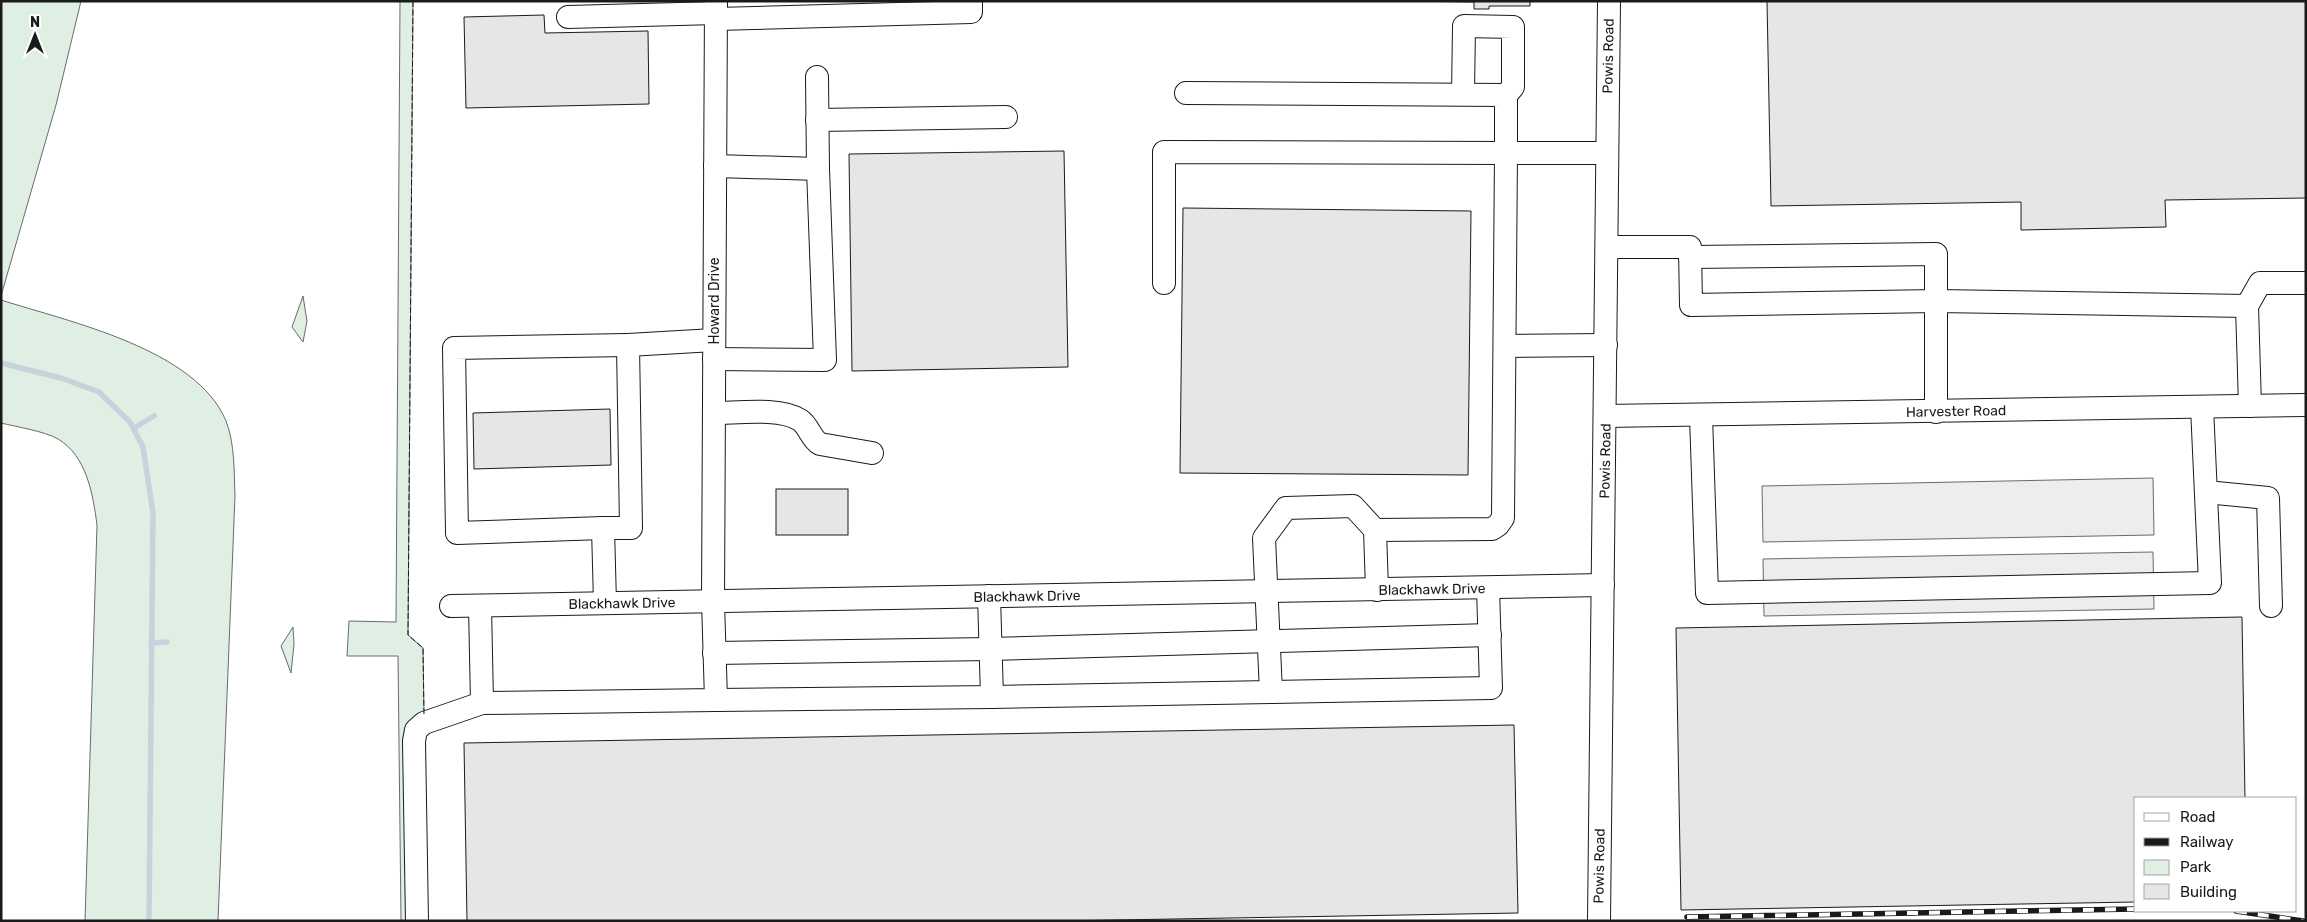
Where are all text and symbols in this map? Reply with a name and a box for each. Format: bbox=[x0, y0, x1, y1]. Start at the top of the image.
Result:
north arrow bbox=[10, 10, 60, 60]
text: N bbox=[30, 14, 40, 31]
street label: Powis Road bbox=[1599, 18, 1618, 94]
street label: Howard Drive bbox=[706, 257, 723, 345]
street label: Harvester Road bbox=[1906, 402, 2006, 421]
street label: Powis Road bbox=[1596, 423, 1615, 499]
street label: Blackhawk Drive bbox=[1378, 580, 1486, 599]
street label: Blackhawk Drive bbox=[973, 587, 1081, 606]
street label: Blackhawk Drive bbox=[568, 594, 676, 613]
legend bbox=[2134, 797, 2297, 912]
text: Road bbox=[2180, 808, 2216, 826]
street label: Powis Road bbox=[1590, 828, 1609, 904]
text: Railway bbox=[2180, 833, 2234, 851]
text: Park bbox=[2180, 858, 2211, 876]
text: Building bbox=[2180, 883, 2237, 901]

